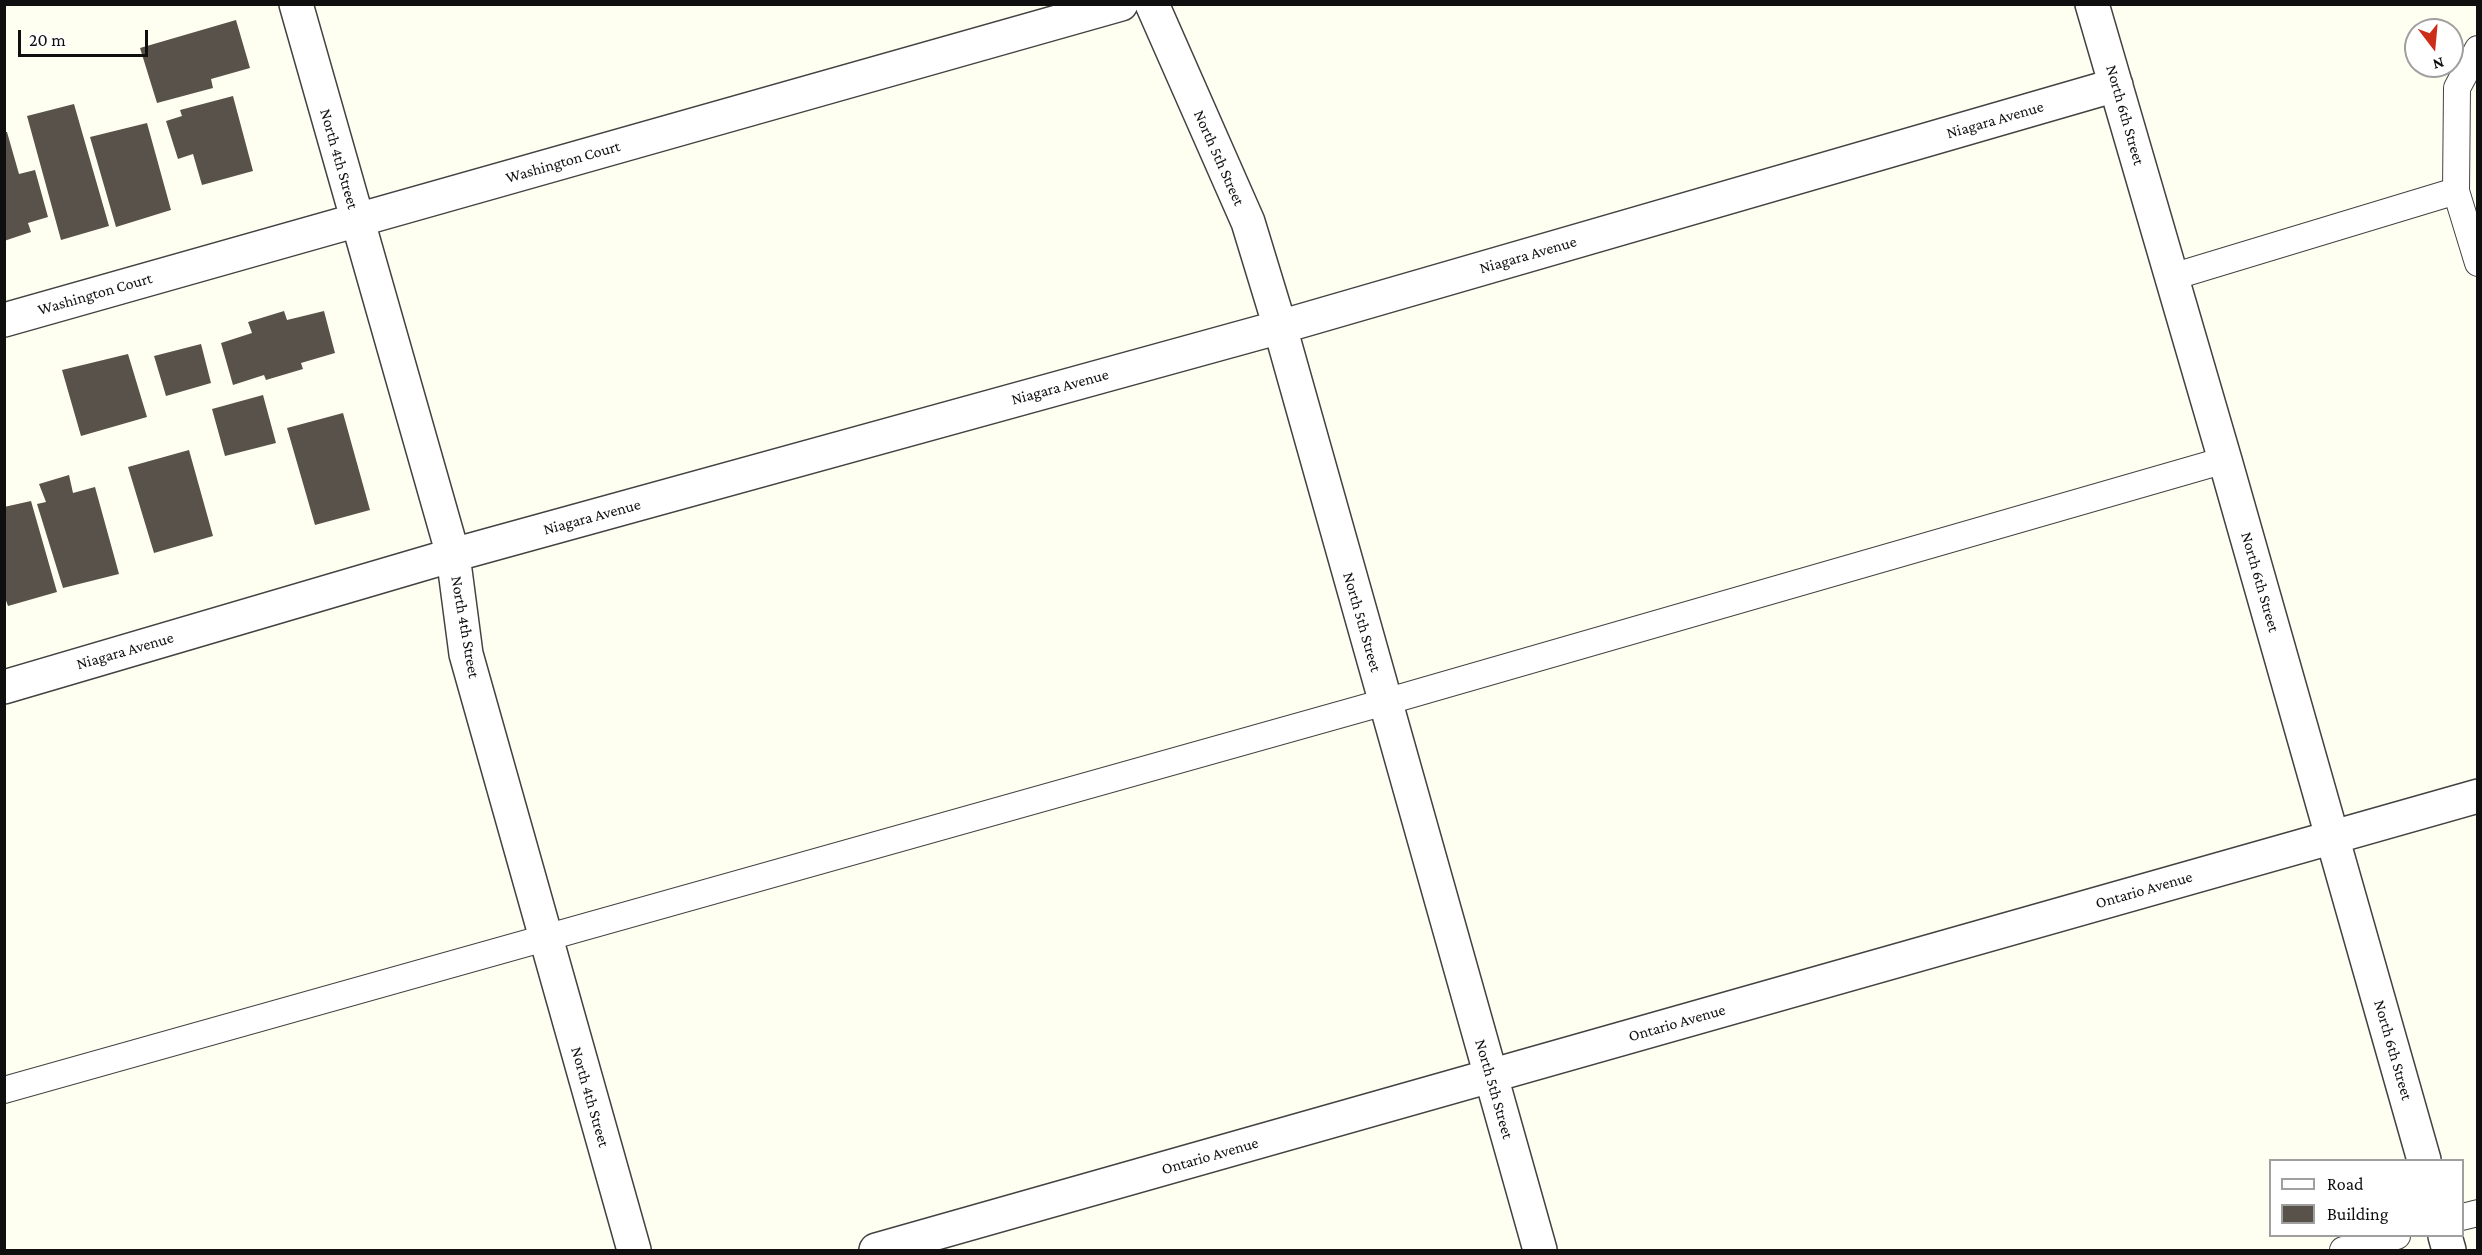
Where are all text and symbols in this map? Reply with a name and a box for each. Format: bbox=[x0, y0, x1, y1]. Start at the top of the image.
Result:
scale bar bbox=[21, 18, 152, 56]
north arrow bbox=[2404, 18, 2464, 78]
text: 20 m bbox=[29, 30, 66, 50]
text: N bbox=[2431, 54, 2446, 74]
street label: North 6th Street bbox=[2102, 63, 2148, 167]
street label: Niagara Avenue bbox=[1944, 97, 2046, 143]
street label: North 4th Street bbox=[316, 107, 362, 211]
street label: North 5th Street bbox=[1189, 107, 1249, 209]
street label: Washington Court bbox=[504, 136, 622, 188]
street label: Niagara Avenue bbox=[1477, 232, 1579, 278]
street label: Washington Court bbox=[36, 268, 154, 320]
street label: Niagara Avenue bbox=[1009, 365, 1111, 409]
street label: Niagara Avenue bbox=[541, 495, 643, 539]
street label: North 6th Street bbox=[2237, 530, 2283, 634]
street label: North 5th Street bbox=[1339, 570, 1385, 674]
street label: North 4th Street bbox=[447, 574, 483, 680]
street label: Niagara Avenue bbox=[74, 628, 176, 674]
street label: Ontario Avenue bbox=[2093, 867, 2195, 913]
street label: North 6th Street bbox=[2370, 998, 2416, 1102]
street label: Ontario Avenue bbox=[1626, 1000, 1728, 1046]
street label: North 5th Street bbox=[1471, 1037, 1517, 1141]
street label: North 4th Street bbox=[567, 1045, 613, 1149]
street label: Ontario Avenue bbox=[1159, 1133, 1261, 1179]
legend bbox=[2269, 1159, 2464, 1237]
text: Road bbox=[2327, 1174, 2364, 1194]
text: Building bbox=[2327, 1204, 2388, 1224]

